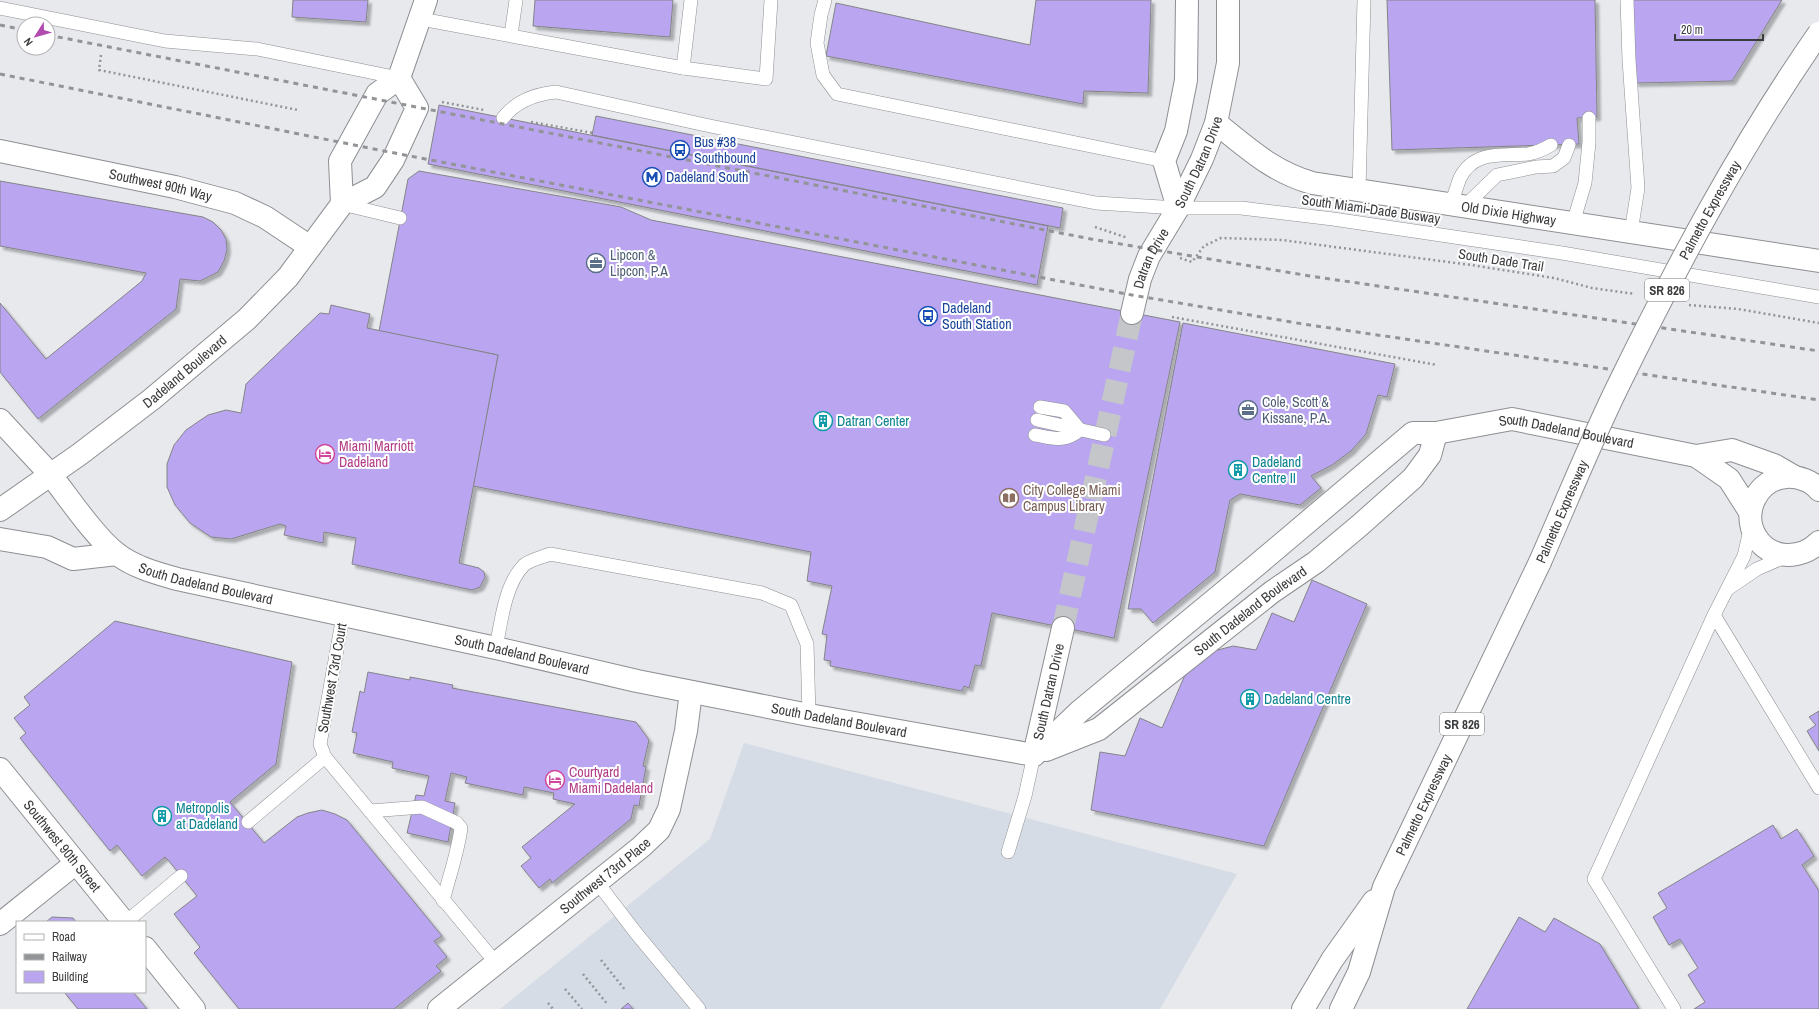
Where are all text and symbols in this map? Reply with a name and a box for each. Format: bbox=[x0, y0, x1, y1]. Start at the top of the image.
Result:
north arrow bbox=[16, 16, 56, 56]
scale bar bbox=[1675, 16, 1763, 42]
text: 20 m bbox=[1681, 22, 1703, 38]
text: N bbox=[20, 35, 36, 49]
street label: South Datran Drive bbox=[1170, 115, 1226, 211]
place label: Bus #38 Southbound bbox=[694, 133, 756, 167]
bus stop icon: Bus #38 Southbound bbox=[669, 139, 691, 161]
street label: Palmetto Expressway bbox=[1675, 157, 1745, 263]
street label: Southwest 90th Way bbox=[107, 165, 214, 206]
metro station icon: Dadeland South bbox=[641, 166, 663, 188]
place label: Dadeland South bbox=[666, 168, 748, 186]
street label: South Miami-Dade Busway bbox=[1301, 190, 1442, 228]
street label: Old Dixie Highway bbox=[1460, 197, 1558, 229]
street label: Datran Drive bbox=[1129, 225, 1173, 290]
street label: South Dade Trail bbox=[1457, 244, 1545, 276]
place label: Lipcon & Lipcon, P.A bbox=[610, 246, 668, 280]
office icon: Lipcon & Lipcon, P.A bbox=[585, 252, 607, 274]
road number: SR 826 bbox=[1645, 279, 1689, 301]
place label: Dadeland South Station bbox=[942, 299, 1012, 333]
bus stop icon: Dadeland South Station bbox=[917, 305, 939, 327]
street label: Dadeland Boulevard bbox=[139, 331, 230, 412]
place label: Cole, Scott & Kissane, P.A. bbox=[1262, 393, 1330, 427]
office icon: Cole, Scott & Kissane, P.A. bbox=[1237, 399, 1259, 421]
building icon: Datran Center bbox=[812, 410, 834, 432]
street label: South Dadeland Boulevard bbox=[1497, 410, 1635, 452]
place label: Datran Center bbox=[837, 412, 909, 430]
place label: Miami Marriott Dadeland bbox=[339, 437, 414, 471]
hotel icon: Miami Marriott Dadeland bbox=[314, 443, 336, 465]
place label: Dadeland Centre II bbox=[1252, 453, 1301, 487]
street label: Palmetto Expressway bbox=[1532, 457, 1592, 566]
building icon: Dadeland Centre II bbox=[1227, 459, 1249, 481]
place label: City College Miami Campus Library bbox=[1023, 481, 1121, 515]
library icon: City College Miami Campus Library bbox=[998, 487, 1020, 509]
street label: South Dadeland Boulevard bbox=[136, 558, 274, 608]
street label: South Dadeland Boulevard bbox=[1190, 562, 1310, 660]
street label: Southwest 73rd Court bbox=[313, 622, 351, 734]
street label: South Dadeland Boulevard bbox=[453, 630, 591, 678]
street label: South Datran Drive bbox=[1029, 642, 1068, 742]
building icon: Dadeland Centre bbox=[1239, 688, 1261, 710]
place label: Dadeland Centre bbox=[1264, 690, 1351, 708]
street label: South Dadeland Boulevard bbox=[770, 699, 908, 741]
road number: SR 826 bbox=[1440, 713, 1484, 735]
street label: Palmetto Expressway bbox=[1391, 751, 1456, 858]
place label: Courtyard Miami Dadeland bbox=[569, 763, 653, 797]
hotel icon: Courtyard Miami Dadeland bbox=[544, 769, 566, 791]
street label: Southwest 90th Street bbox=[20, 796, 105, 896]
place label: Metropolis at Dadeland bbox=[176, 799, 238, 833]
building icon: Metropolis at Dadeland bbox=[151, 805, 173, 827]
street label: Southwest 73rd Place bbox=[556, 834, 654, 918]
legend bbox=[16, 921, 146, 993]
text: Road bbox=[52, 929, 76, 945]
text: Railway bbox=[52, 949, 87, 965]
text: Building bbox=[52, 969, 89, 985]

